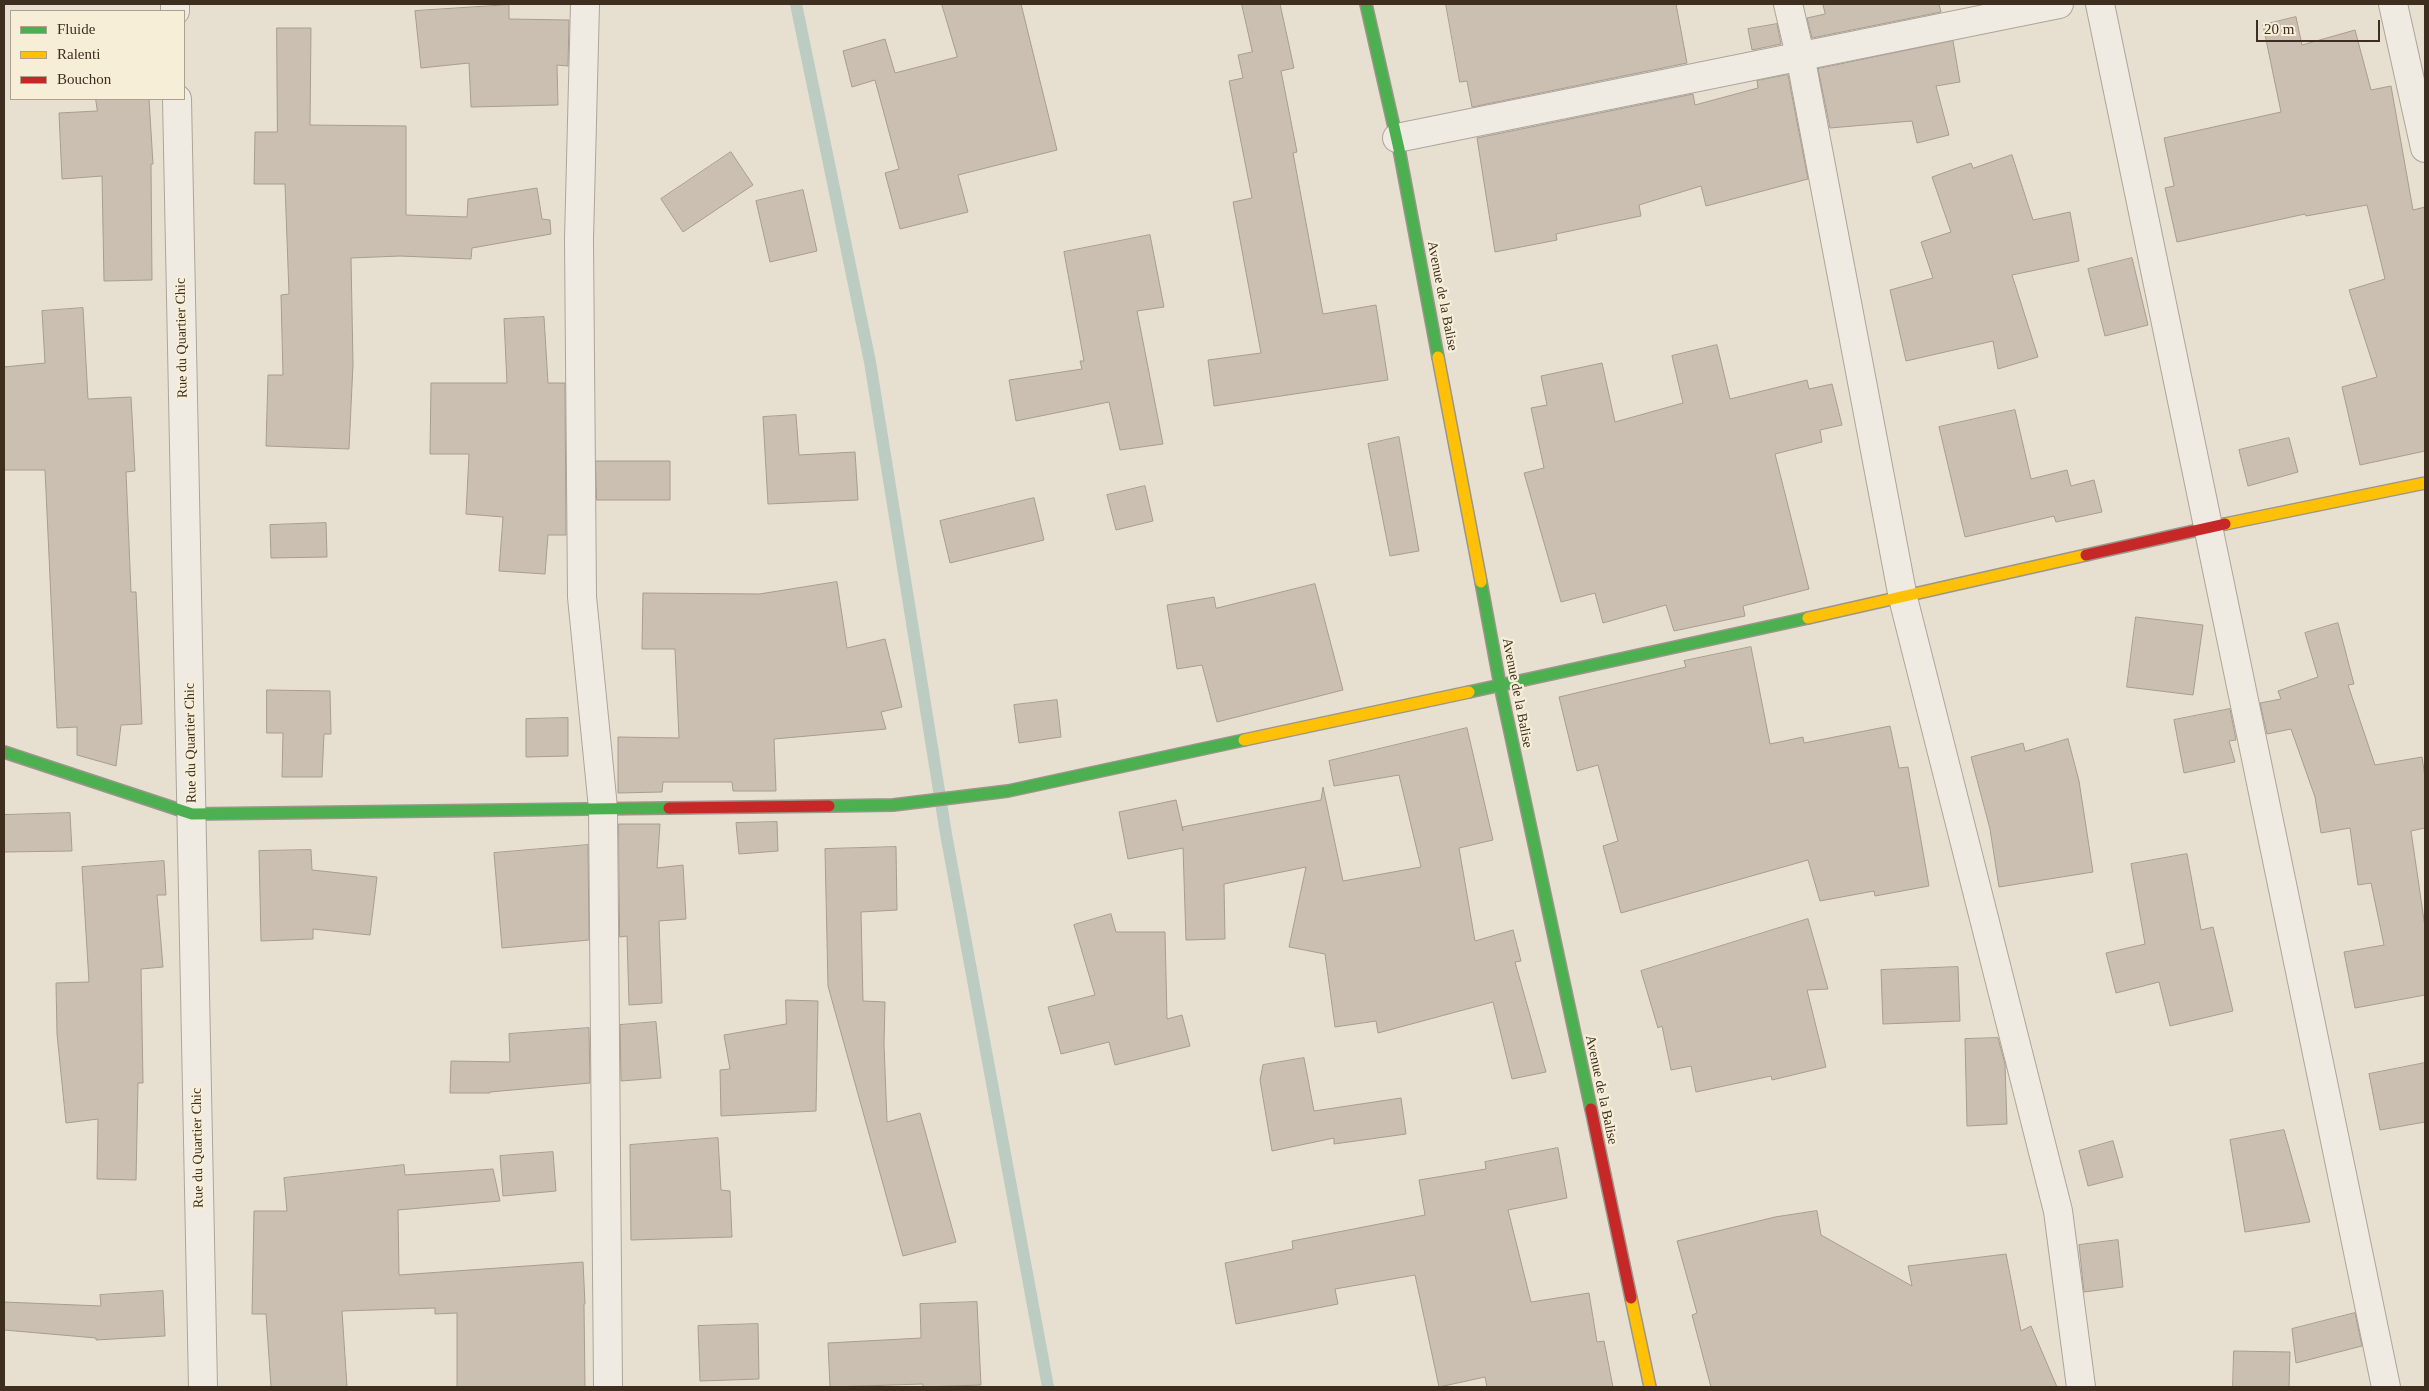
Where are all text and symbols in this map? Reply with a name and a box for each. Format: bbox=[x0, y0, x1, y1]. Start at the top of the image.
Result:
legend bbox=[10, 10, 185, 100]
scale bar bbox=[2259, 10, 2383, 42]
text: Fluide bbox=[57, 21, 95, 37]
text: 20 m bbox=[2264, 21, 2294, 37]
text: Ralenti bbox=[57, 46, 100, 62]
text: Bouchon bbox=[57, 71, 111, 87]
street label: Avenue de la Balise bbox=[1423, 240, 1461, 352]
street label: Rue du Quartier Chic bbox=[173, 278, 191, 398]
street label: Avenue de la Balise bbox=[1498, 637, 1536, 749]
street label: Rue du Quartier Chic bbox=[182, 683, 200, 803]
street label: Avenue de la Balise bbox=[1581, 1034, 1621, 1146]
street label: Rue du Quartier Chic bbox=[189, 1088, 207, 1208]

